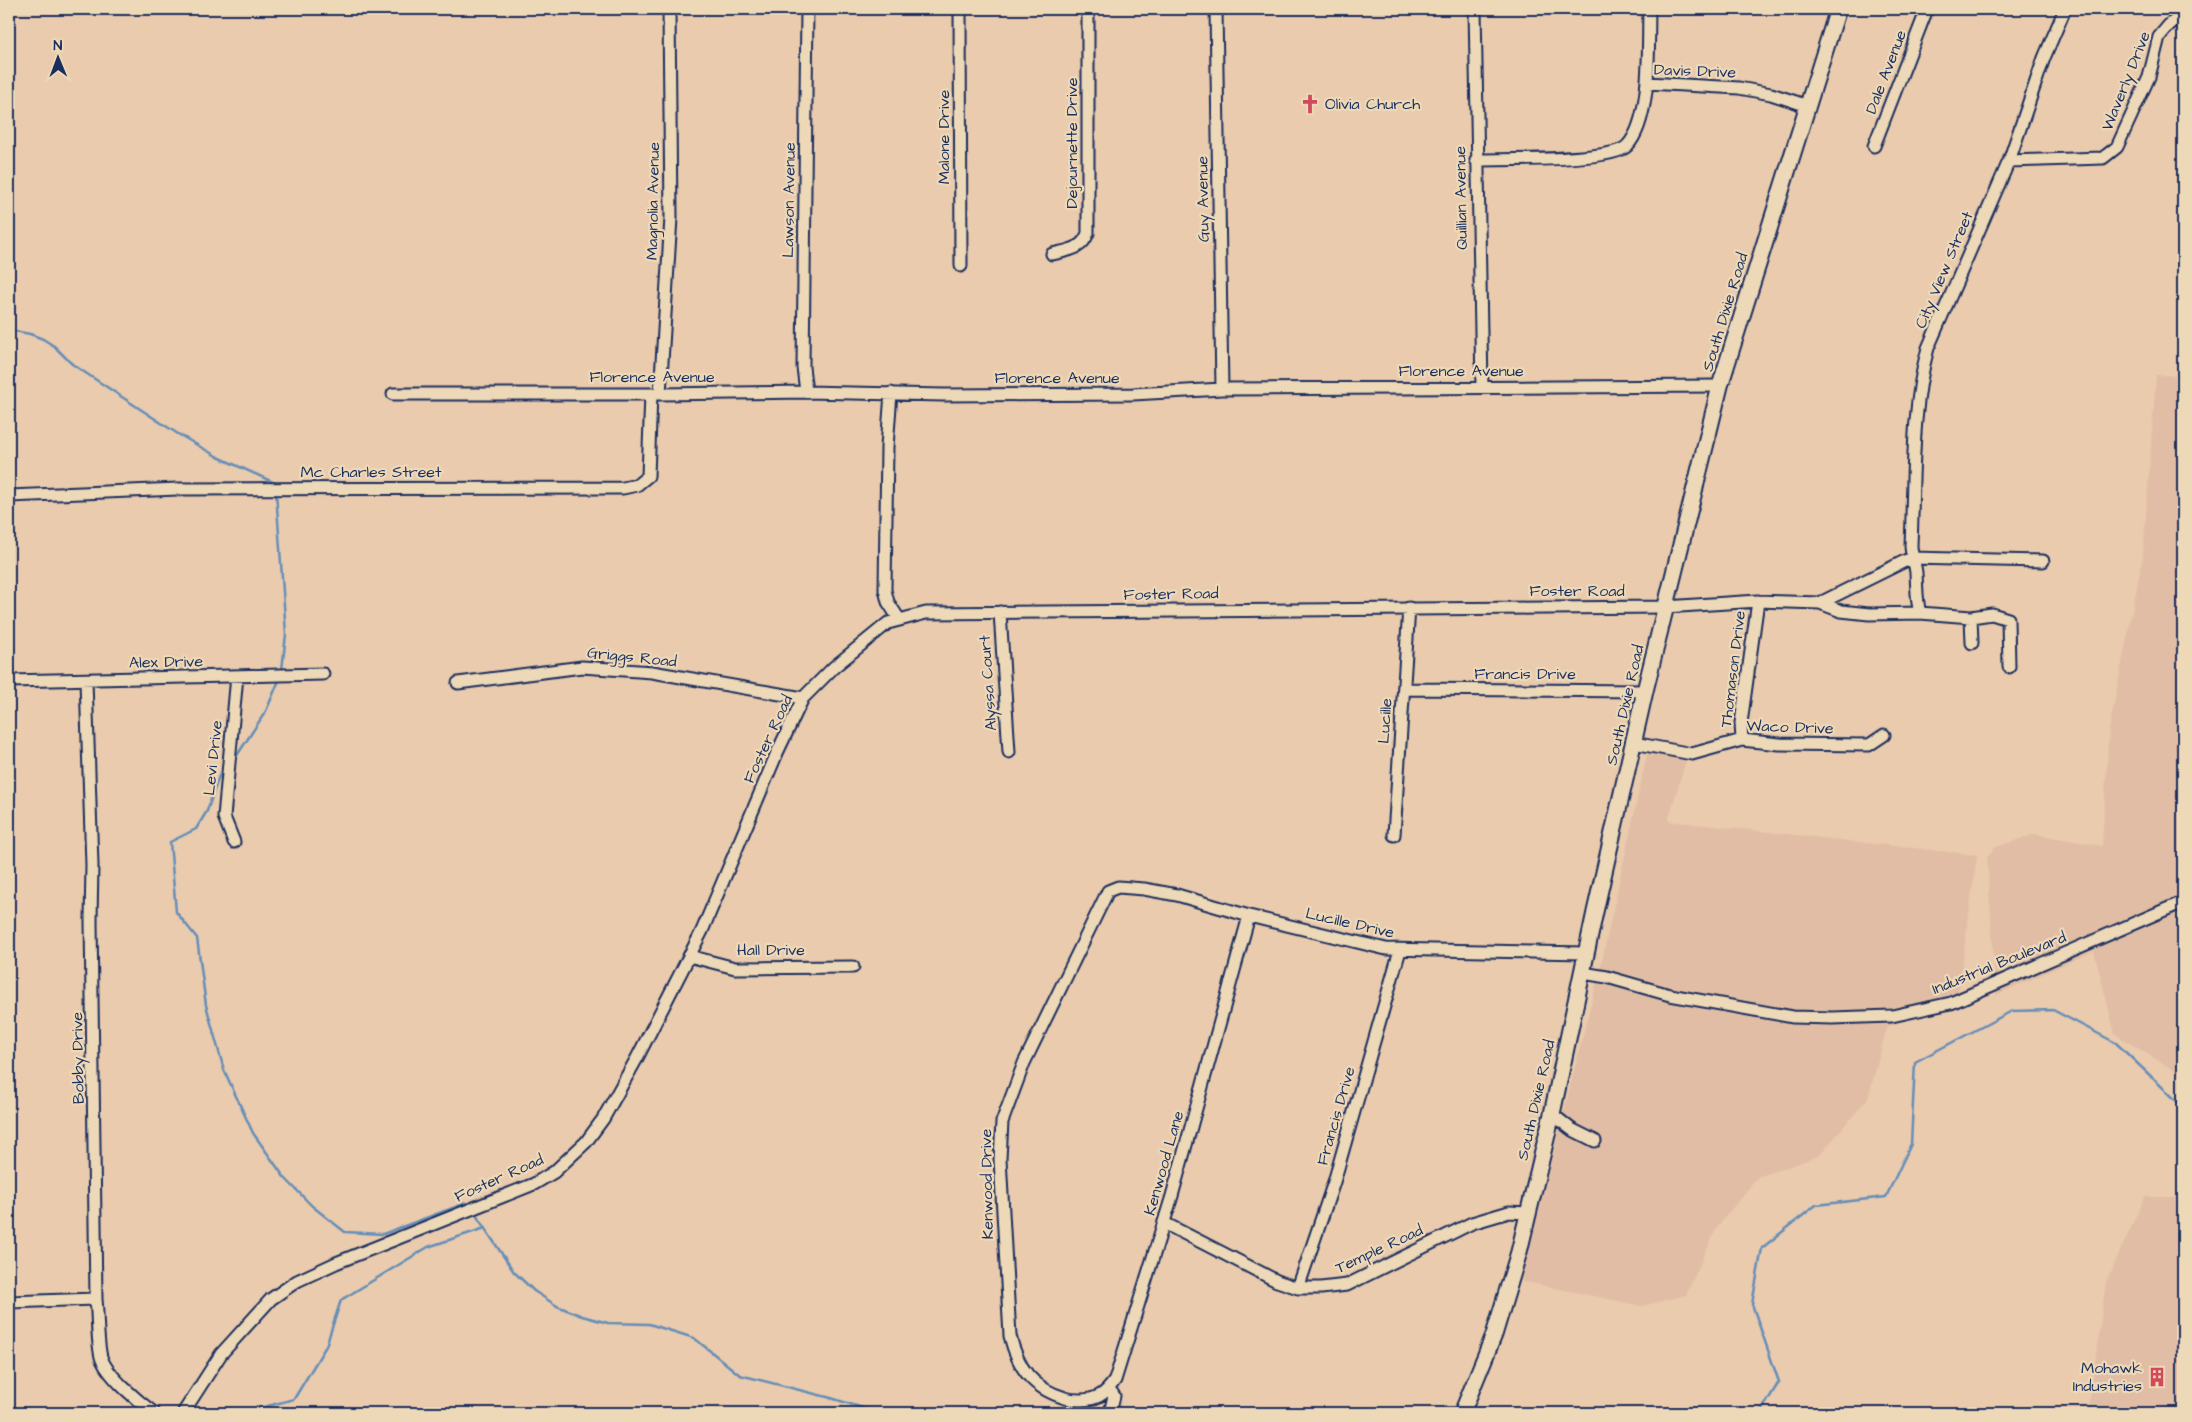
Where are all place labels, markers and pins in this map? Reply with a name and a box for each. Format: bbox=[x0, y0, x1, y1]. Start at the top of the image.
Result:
church icon: Olivia Church bbox=[1299, 93, 1321, 115]
place label: Olivia Church bbox=[1325, 93, 1420, 115]
place label: Mohawk Industries bbox=[2073, 1357, 2142, 1397]
building icon: Mohawk Industries bbox=[2146, 1366, 2168, 1388]

